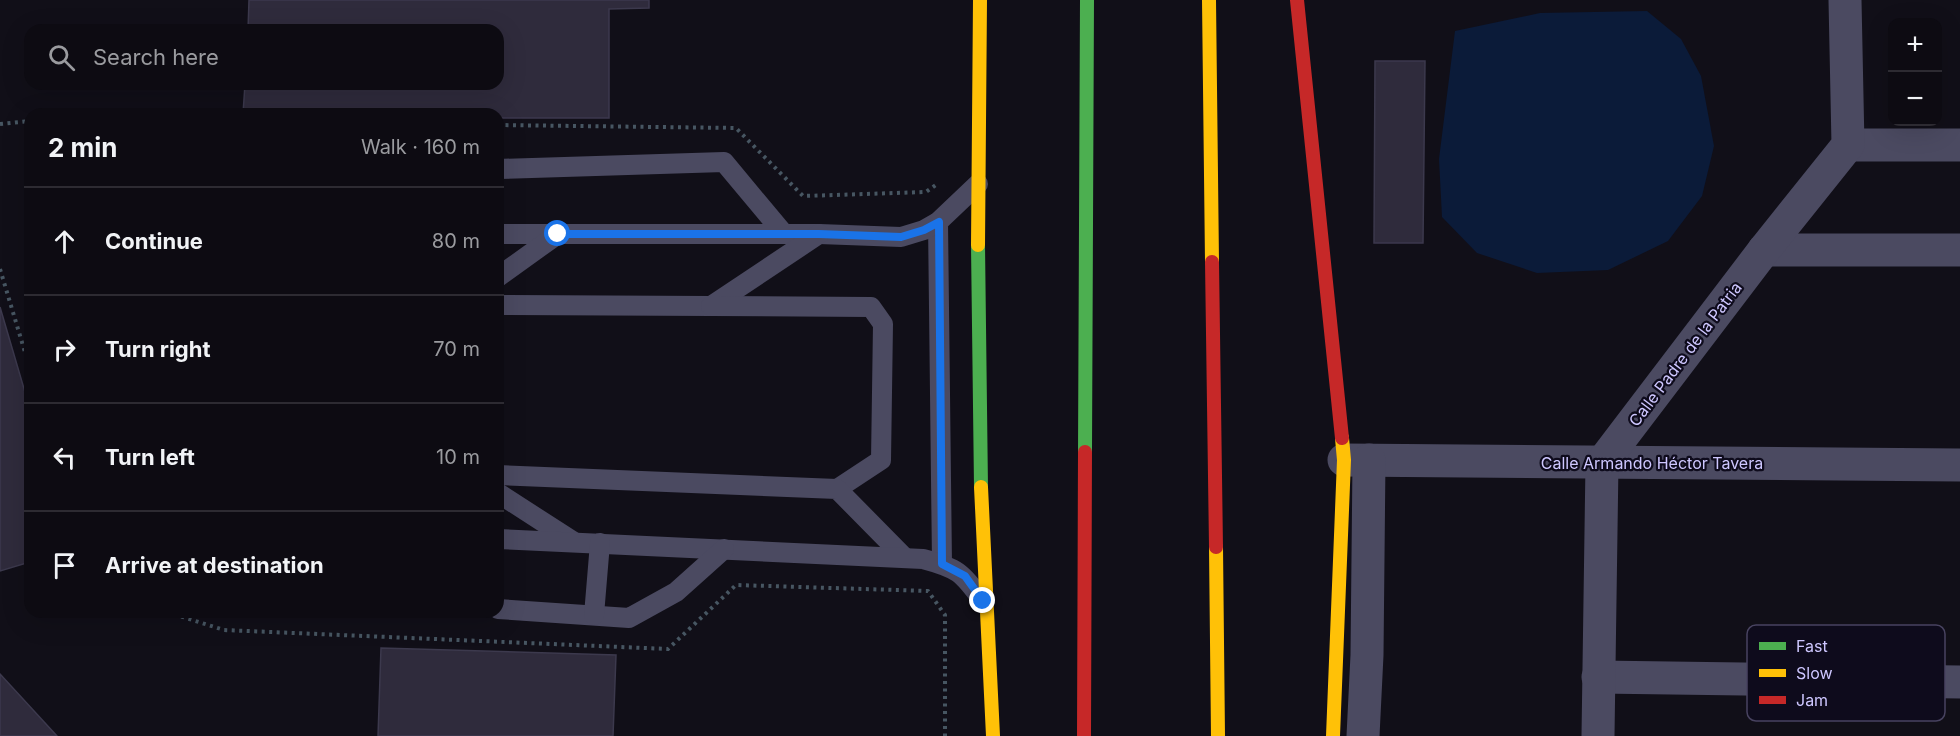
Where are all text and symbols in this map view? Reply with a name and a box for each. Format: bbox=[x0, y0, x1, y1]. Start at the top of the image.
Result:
map controls bbox=[1888, 18, 1942, 126]
button: + bbox=[1888, 18, 1942, 72]
search box bbox=[24, 24, 504, 90]
icon: search bbox=[45, 41, 78, 74]
text: Search here bbox=[93, 44, 219, 70]
button: − bbox=[1888, 72, 1942, 126]
text: 2 min bbox=[48, 132, 118, 163]
text: Walk · 160 m bbox=[361, 135, 480, 159]
route start bbox=[544, 220, 570, 246]
icon: ahead bbox=[48, 225, 81, 258]
text: Continue bbox=[105, 228, 203, 254]
text: 80 m bbox=[432, 229, 480, 253]
street label: Calle Padre de la Patria bbox=[1624, 278, 1746, 430]
icon: right bbox=[48, 333, 81, 366]
text: Turn right bbox=[105, 336, 211, 362]
text: 70 m bbox=[433, 337, 480, 361]
icon: left bbox=[48, 441, 81, 474]
text: Turn left bbox=[105, 444, 195, 470]
text: 10 m bbox=[436, 445, 480, 469]
street label: Calle Armando Héctor Tavera bbox=[1541, 453, 1763, 473]
icon: arrive bbox=[48, 549, 81, 582]
text: Arrive at destination bbox=[105, 552, 324, 578]
route end bbox=[969, 587, 995, 613]
legend bbox=[1747, 625, 1945, 721]
text: Fast bbox=[1796, 636, 1828, 656]
text: Slow bbox=[1796, 663, 1833, 683]
text: Jam bbox=[1796, 690, 1828, 710]

